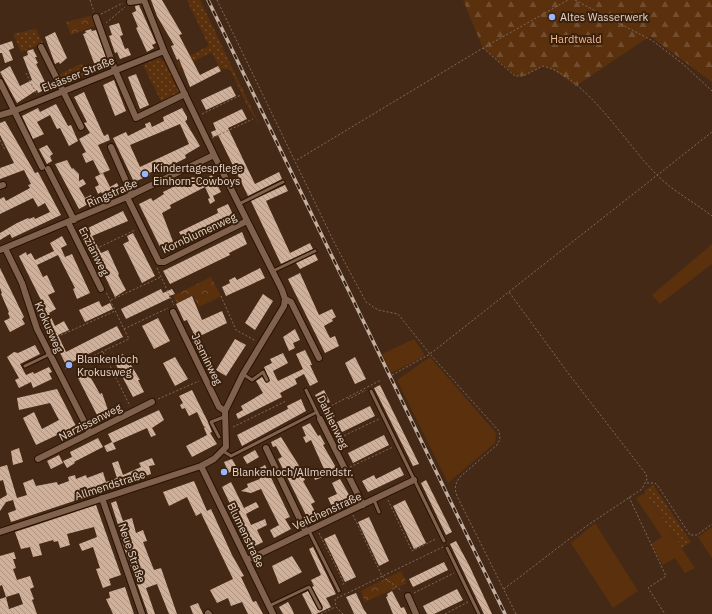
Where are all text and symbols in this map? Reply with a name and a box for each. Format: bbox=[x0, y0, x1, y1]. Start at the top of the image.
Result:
place label: Altes Wasserwerk bbox=[560, 10, 649, 24]
marker: Altes Wasserwerk bbox=[547, 12, 557, 22]
park label: Hardtwald bbox=[550, 32, 602, 46]
street label: Elsässer Straße bbox=[40, 53, 116, 95]
place label: Kindertagespflege Einhorn-Cowboys bbox=[153, 161, 243, 188]
marker: Kindertagespflege Einhorn-Cowboys bbox=[140, 169, 150, 179]
street label: Ringstraße bbox=[85, 176, 139, 210]
street label: Kornblumenweg bbox=[159, 209, 239, 256]
street label: Enzianweg bbox=[76, 224, 112, 278]
street label: Krokusweg bbox=[32, 299, 67, 355]
street label: Jasminweg bbox=[189, 331, 226, 387]
place label: Blankenloch Krokusweg bbox=[77, 352, 138, 379]
marker: Blankenloch Krokusweg bbox=[64, 360, 74, 370]
street label: Dahlienweg bbox=[314, 393, 352, 451]
street label: Narzissenweg bbox=[56, 400, 124, 444]
place label: Blankenloch/Allmendstr. bbox=[232, 465, 353, 479]
street label: Allmendstraße bbox=[73, 467, 147, 503]
marker: Blankenloch/Allmendstr. bbox=[219, 467, 229, 477]
street label: Veilchenstraße bbox=[290, 489, 364, 533]
street label: Blumenstraße bbox=[224, 500, 268, 570]
street label: Neue Straße bbox=[115, 521, 149, 585]

